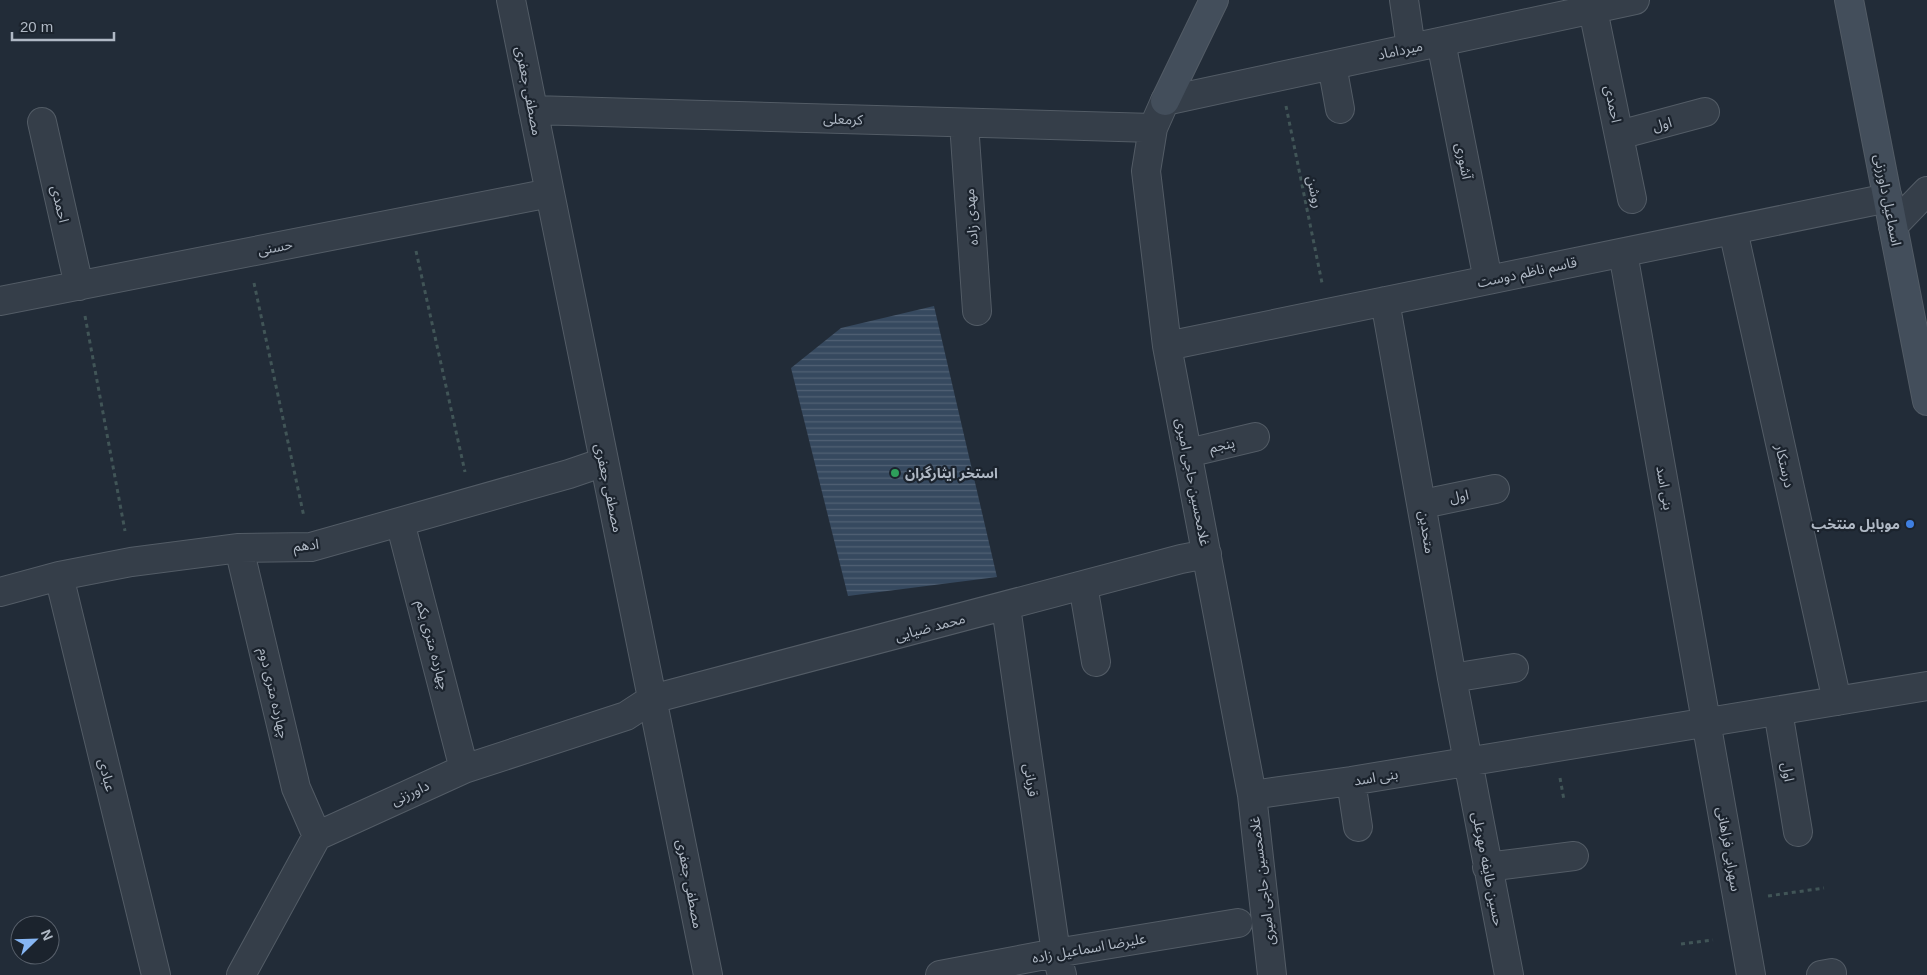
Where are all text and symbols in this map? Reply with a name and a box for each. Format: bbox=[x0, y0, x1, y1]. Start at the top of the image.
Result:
scale bar bbox=[12, 10, 115, 42]
text: 20 m bbox=[20, 18, 53, 35]
street label: میرداماد bbox=[1376, 37, 1424, 64]
street label: مصطفی جعفری bbox=[512, 45, 545, 137]
street label: احمدی bbox=[1600, 84, 1625, 124]
street label: کرمعلی bbox=[823, 110, 863, 129]
street label: اول bbox=[1651, 114, 1674, 135]
street label: آشوری bbox=[1452, 141, 1476, 182]
street label: اسماعیل داورزنی bbox=[1870, 153, 1905, 247]
street label: روشن bbox=[1303, 174, 1326, 210]
street label: احمدی bbox=[47, 184, 72, 224]
street label: مهدی زاده bbox=[961, 188, 982, 246]
street label: حسنی bbox=[256, 236, 294, 259]
street label: قاسم ناظم دوست bbox=[1476, 254, 1579, 293]
street label: غلامحسین حاجی امیری bbox=[1172, 417, 1213, 547]
street label: پنجم bbox=[1208, 434, 1237, 459]
street label: مصطفی جعفری bbox=[591, 442, 626, 534]
street label: درستکار bbox=[1771, 442, 1798, 490]
place label: استخر ایثارگران bbox=[905, 465, 998, 482]
street label: بنی اسد bbox=[1652, 465, 1677, 512]
marker: استخر ایثارگران bbox=[889, 467, 901, 479]
street label: اول bbox=[1448, 486, 1470, 507]
street label: متحدین bbox=[1415, 509, 1438, 555]
place label: موبایل منتخب bbox=[1811, 516, 1900, 532]
marker: موبایل منتخب bbox=[1904, 518, 1916, 530]
street label: ادهم bbox=[292, 536, 320, 557]
street label: چهارده متری یکم bbox=[410, 598, 453, 692]
street label: محمد ضیایی bbox=[893, 610, 967, 645]
street label: چهارده متری دوم bbox=[253, 646, 292, 741]
street label: عبادی bbox=[94, 757, 119, 793]
street label: اول bbox=[1777, 761, 1798, 783]
street label: قربانی bbox=[1020, 762, 1041, 798]
street label: بنی اسد bbox=[1353, 766, 1400, 789]
street label: داورزنی bbox=[388, 777, 432, 810]
street label: سهرابی فراهانی bbox=[1713, 805, 1744, 893]
street label: حسین طایفه مهرعلی bbox=[1468, 811, 1507, 928]
street label: غلامحسین حاجی امیری bbox=[1246, 815, 1279, 946]
street label: مصطفی جعفری bbox=[673, 838, 706, 930]
north arrow bbox=[10, 915, 60, 965]
text: N bbox=[38, 927, 56, 943]
street label: علیرضا اسماعیل زاده bbox=[1031, 930, 1147, 967]

